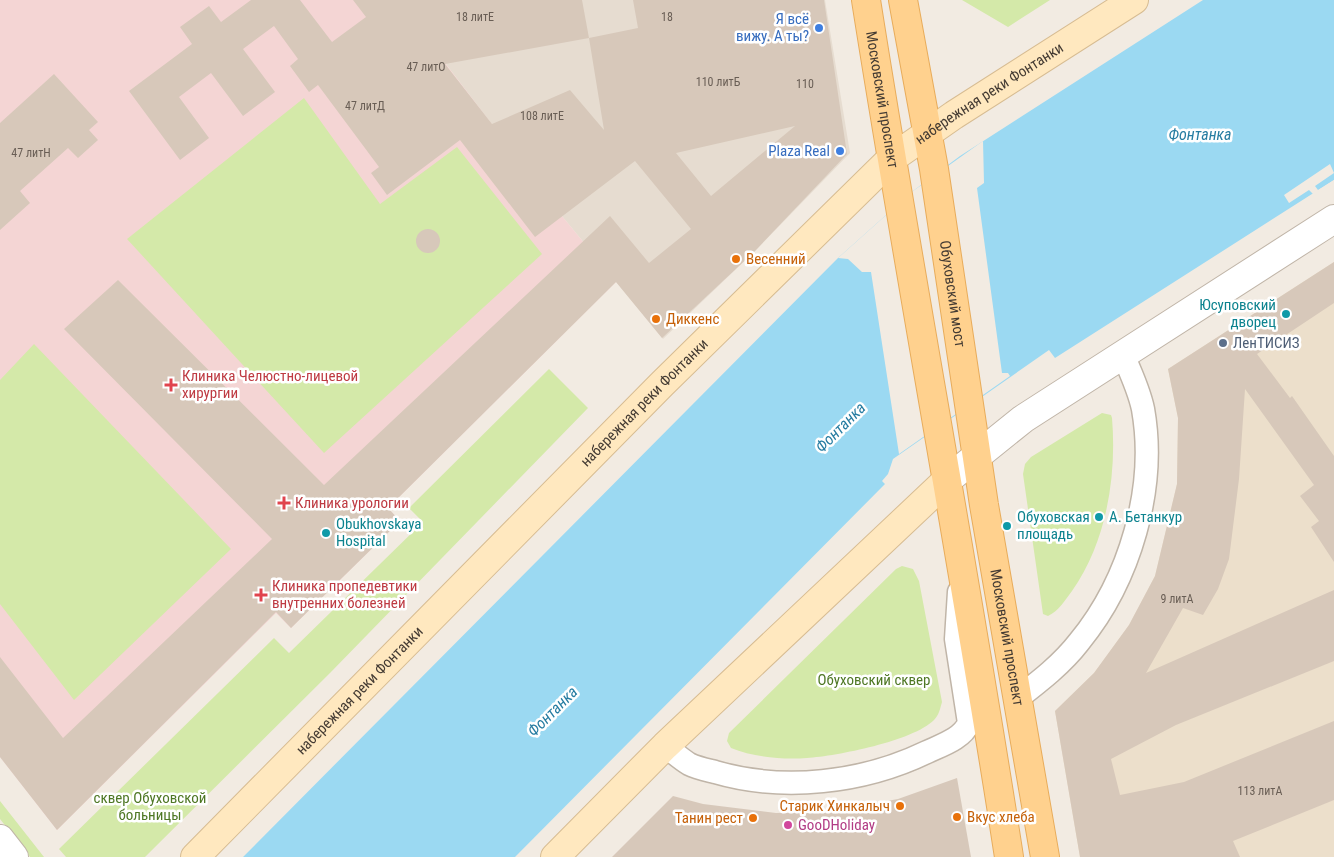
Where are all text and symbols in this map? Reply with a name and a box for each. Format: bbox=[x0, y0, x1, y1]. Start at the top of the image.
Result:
house number: 18 литЕ bbox=[456, 10, 494, 24]
house number: 18 bbox=[661, 10, 673, 24]
place label: Я всё вижу. А ты? bbox=[736, 10, 809, 45]
marker: Я всё вижу. А ты? bbox=[813, 22, 825, 34]
street label: Московский проспект bbox=[862, 30, 902, 170]
street label: набережная реки Фонтанки bbox=[912, 39, 1067, 148]
house number: 47 литО bbox=[406, 60, 446, 74]
house number: 110 литБ bbox=[696, 75, 741, 89]
house number: 110 bbox=[796, 77, 814, 91]
house number: 47 литД bbox=[345, 99, 385, 113]
house number: 108 литЕ bbox=[520, 109, 564, 123]
water label: Фонтанка bbox=[1169, 125, 1231, 144]
place label: Plaza Real bbox=[768, 142, 830, 160]
marker: Plaza Real bbox=[834, 145, 846, 157]
house number: 47 литН bbox=[11, 146, 51, 160]
street label: Обуховский мост bbox=[936, 239, 969, 348]
place label: Весенний bbox=[746, 250, 806, 268]
marker: Весенний bbox=[730, 253, 742, 265]
place label: Юсуповский дворец bbox=[1199, 296, 1276, 331]
marker: Юсуповский дворец bbox=[1280, 308, 1292, 320]
place label: Диккенс bbox=[666, 310, 720, 328]
marker: Диккенс bbox=[650, 313, 662, 325]
place label: ЛенТИСИЗ bbox=[1233, 334, 1300, 352]
street label: набережная реки Фонтанки bbox=[577, 335, 712, 470]
marker: ЛенТИСИЗ bbox=[1217, 337, 1229, 349]
place label: Клиника Челюстно-лицевой хирургии bbox=[182, 367, 358, 402]
marker: Клиника Челюстно-лицевой хирургии bbox=[164, 378, 178, 392]
water label: Фонтанка bbox=[811, 398, 869, 456]
place label: Клиника урологии bbox=[295, 494, 409, 512]
marker: Клиника урологии bbox=[277, 496, 291, 510]
place label: Обуховская площадь bbox=[1017, 508, 1090, 543]
place label: А. Бетанкур bbox=[1109, 508, 1182, 526]
marker: А. Бетанкур bbox=[1093, 511, 1105, 523]
place label: Obukhovskaya Hospital bbox=[336, 515, 422, 550]
marker: Обуховская площадь bbox=[1001, 520, 1013, 532]
marker: Obukhovskaya Hospital bbox=[320, 527, 332, 539]
street label: Московский проспект bbox=[986, 568, 1028, 707]
place label: Клиника пропедевтики внутренних болезней bbox=[272, 577, 417, 612]
marker: Клиника пропедевтики внутренних болезней bbox=[254, 588, 268, 602]
house number: 9 литА bbox=[1161, 592, 1194, 606]
street label: набережная реки Фонтанки bbox=[292, 623, 427, 758]
park label: Обуховский сквер bbox=[817, 671, 931, 689]
water label: Фонтанка bbox=[523, 682, 581, 740]
house number: 113 литА bbox=[1238, 784, 1282, 798]
park label: сквер Обуховской больницы bbox=[94, 789, 206, 824]
place label: Старик Хинкалыч bbox=[779, 797, 890, 815]
marker: Старик Хинкалыч bbox=[894, 800, 906, 812]
place label: Вкус хлеба bbox=[967, 808, 1035, 826]
place label: Танин рест bbox=[675, 809, 743, 827]
marker: Вкус хлеба bbox=[951, 811, 963, 823]
marker: Танин рест bbox=[747, 812, 759, 824]
place label: GooDHoliday bbox=[798, 816, 875, 834]
marker: GooDHoliday bbox=[782, 819, 794, 831]

